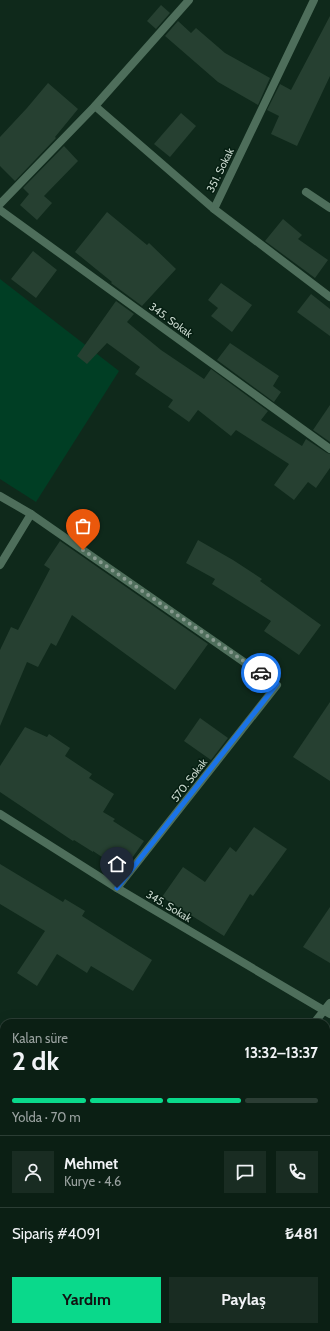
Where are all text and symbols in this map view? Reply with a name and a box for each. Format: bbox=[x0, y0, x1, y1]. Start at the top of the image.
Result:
street label: 351. Sokak bbox=[203, 145, 237, 195]
street label: 345. Sokak bbox=[146, 299, 196, 341]
pin bbox=[66, 509, 100, 550]
icon: bag bbox=[72, 515, 94, 537]
courier bbox=[241, 653, 281, 693]
icon: car bbox=[250, 662, 272, 684]
street label: 570. Sokak bbox=[168, 755, 210, 804]
pin bbox=[100, 847, 134, 888]
icon: home bbox=[106, 853, 128, 875]
street label: 345. Sokak bbox=[144, 887, 194, 925]
text: Kalan süre bbox=[12, 1030, 68, 1046]
text: 13:32–13:37 bbox=[244, 1044, 318, 1062]
text: 2 dk bbox=[12, 1045, 59, 1077]
text: Yolda · 70 m bbox=[12, 1109, 81, 1125]
button: person bbox=[12, 1151, 54, 1193]
button: chat bbox=[224, 1151, 266, 1193]
button: phone bbox=[276, 1151, 318, 1193]
text: Mehmet bbox=[64, 1155, 118, 1173]
text: Kurye · 4.6 bbox=[64, 1173, 121, 1189]
text: Sipariş #4091 bbox=[12, 1225, 100, 1243]
text: ₺481 bbox=[285, 1225, 318, 1243]
button: Yardım bbox=[12, 1277, 161, 1323]
button: Paylaş bbox=[169, 1277, 318, 1323]

